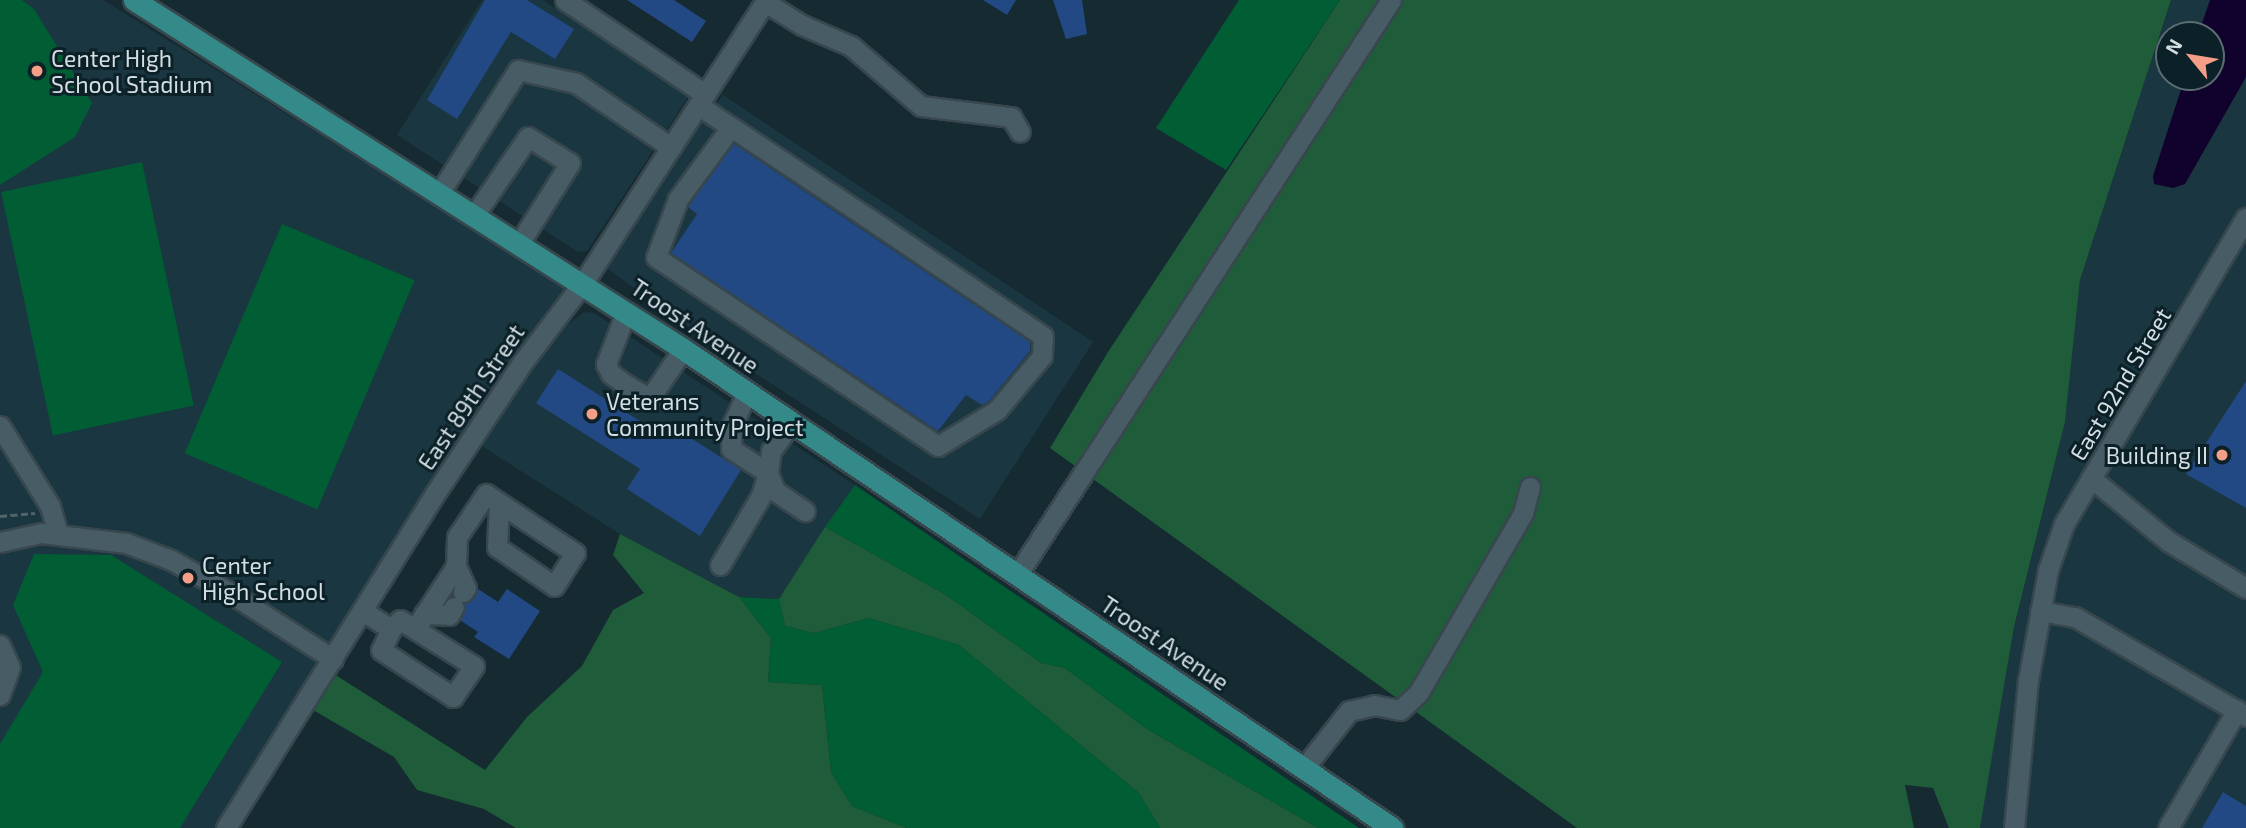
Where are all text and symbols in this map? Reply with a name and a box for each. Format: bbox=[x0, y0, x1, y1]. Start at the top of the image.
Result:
north arrow bbox=[2155, 21, 2225, 91]
text: N bbox=[2160, 35, 2187, 58]
place label: Center High School Stadium bbox=[51, 44, 213, 98]
marker: Center High School Stadium bbox=[29, 63, 45, 79]
street label: Troost Avenue bbox=[626, 273, 764, 379]
street label: East 92nd Street bbox=[2064, 303, 2176, 465]
street label: East 89th Street bbox=[412, 319, 530, 475]
place label: Veterans Community Project bbox=[606, 387, 804, 441]
marker: Veterans Community Project bbox=[584, 406, 600, 422]
place label: Building II bbox=[2106, 441, 2208, 469]
marker: Building II bbox=[2214, 447, 2230, 463]
place label: Center High School bbox=[202, 551, 325, 605]
marker: Center High School bbox=[180, 570, 196, 586]
street label: Troost Avenue bbox=[1096, 590, 1234, 696]

